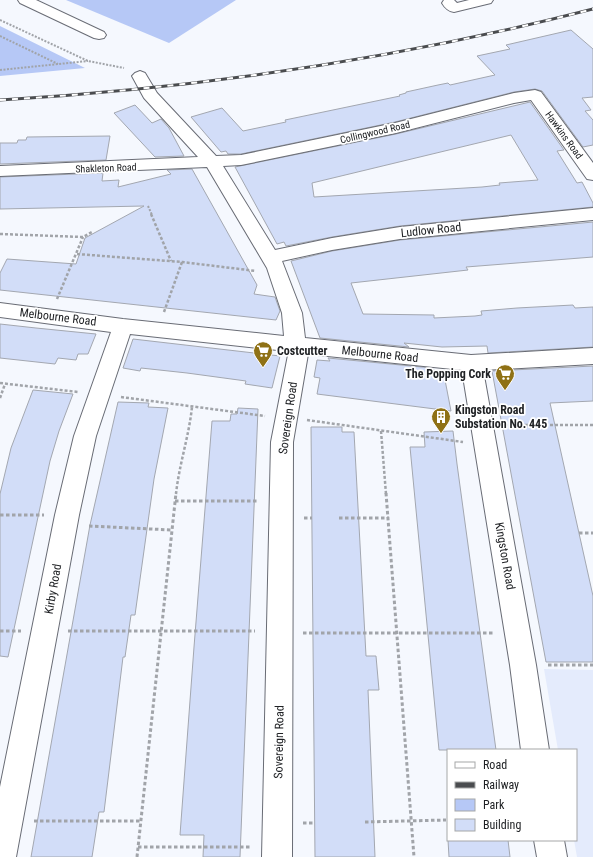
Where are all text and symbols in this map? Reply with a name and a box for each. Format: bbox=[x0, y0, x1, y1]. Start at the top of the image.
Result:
street label: Hawkins Road bbox=[543, 109, 585, 161]
street label: Collingwood Road bbox=[339, 119, 411, 145]
street label: Shakleton Road bbox=[75, 161, 137, 175]
street label: Ludlow Road bbox=[400, 220, 462, 240]
street label: Melbourne Road bbox=[19, 305, 97, 329]
supermarket icon: Costcutter bbox=[252, 340, 274, 368]
street label: Melbourne Road bbox=[341, 343, 419, 365]
place label: Costcutter bbox=[277, 344, 327, 358]
supermarket icon: The Popping Cork bbox=[494, 363, 516, 391]
place label: The Popping Cork bbox=[405, 367, 491, 381]
street label: Sovereign Road bbox=[276, 381, 300, 455]
place label: Kingston Road Substation No. 445 bbox=[455, 403, 547, 431]
building icon: Kingston Road Substation No. 445 bbox=[430, 406, 452, 434]
street label: Kingston Road bbox=[492, 521, 518, 591]
street label: Kirby Road bbox=[42, 563, 64, 615]
street label: Sovereign Road bbox=[271, 705, 287, 779]
legend bbox=[447, 749, 577, 841]
text: Road bbox=[483, 758, 507, 772]
text: Railway bbox=[483, 778, 519, 792]
text: Park bbox=[483, 798, 505, 812]
text: Building bbox=[483, 818, 521, 832]

